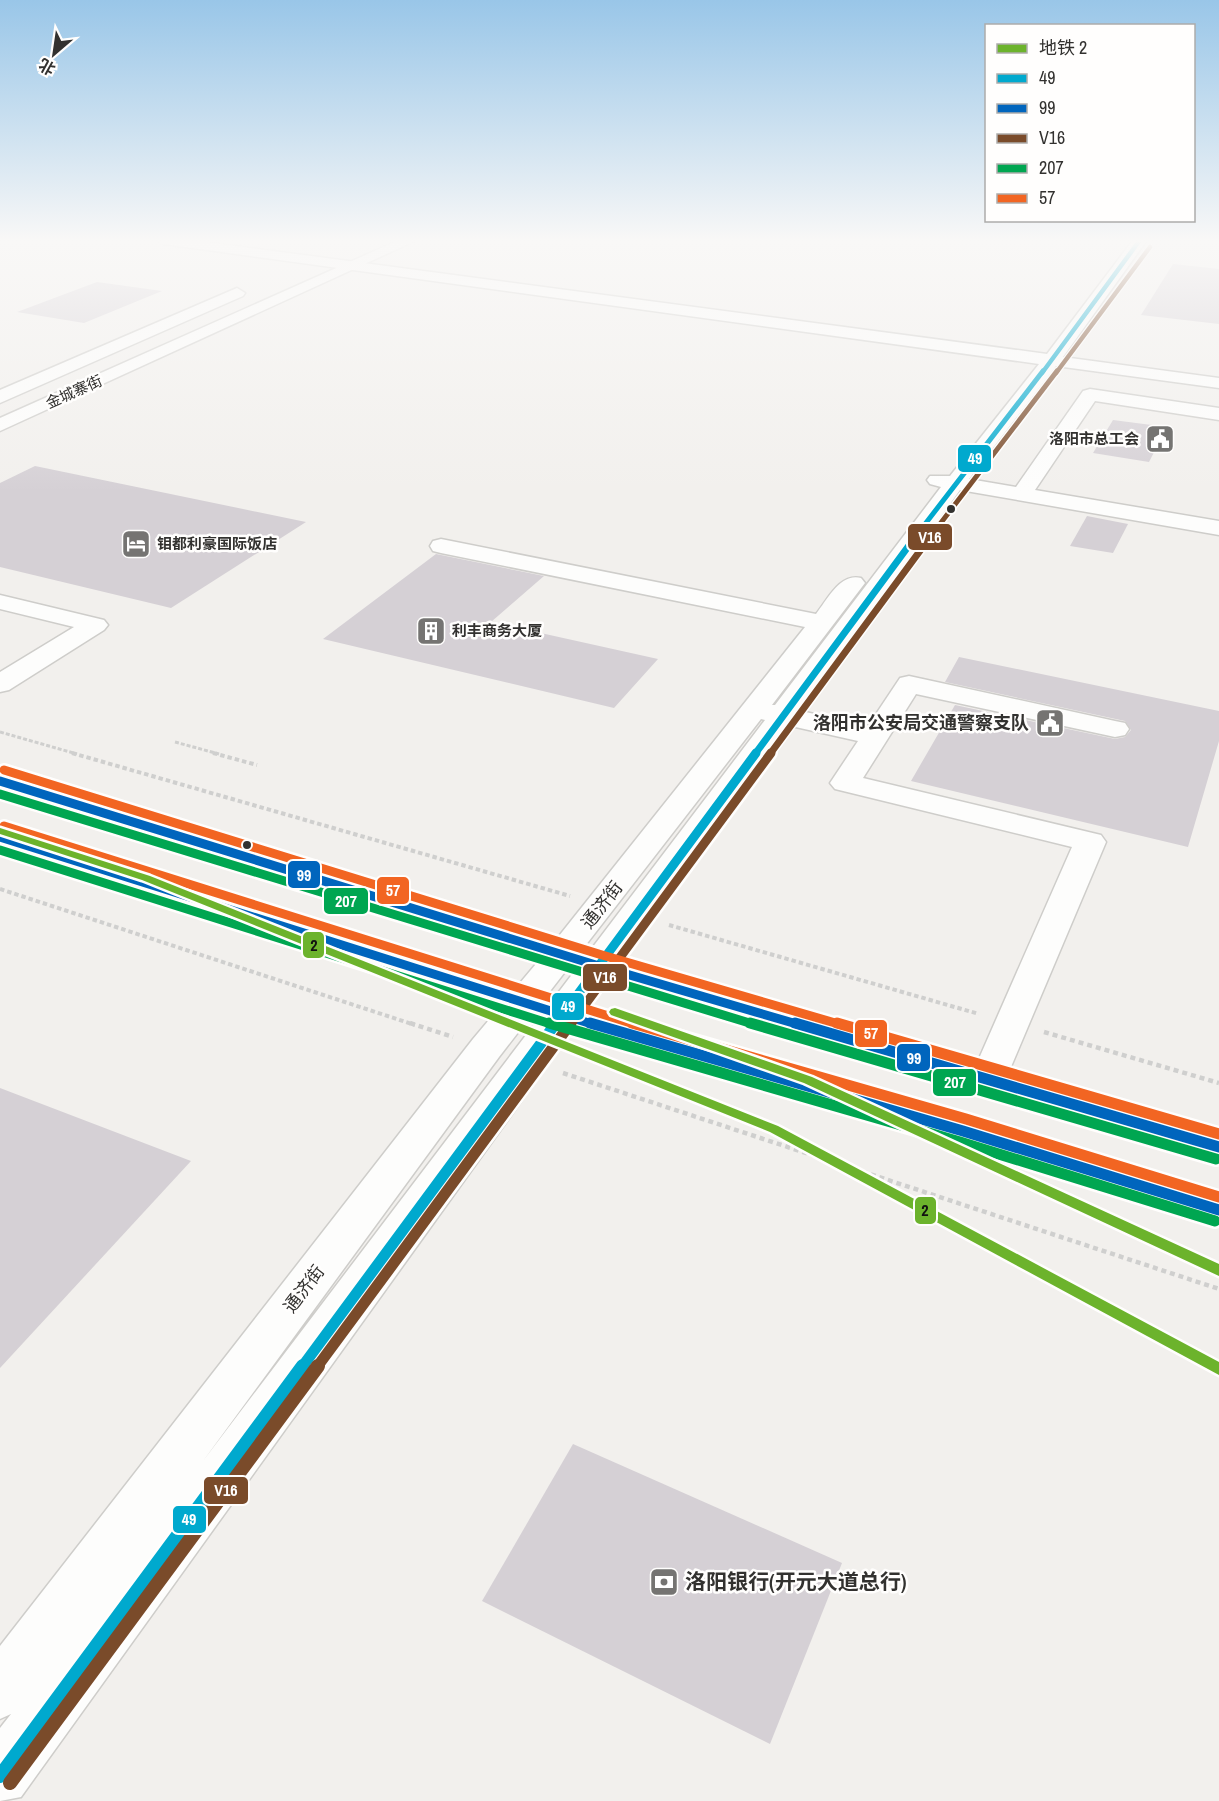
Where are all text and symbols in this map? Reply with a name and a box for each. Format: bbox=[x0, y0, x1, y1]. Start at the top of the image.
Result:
north arrow bbox=[24, 24, 84, 84]
legend bbox=[985, 24, 1195, 222]
text: 地铁 2 bbox=[1039, 35, 1087, 60]
text: 北 bbox=[34, 54, 59, 81]
text: 49 bbox=[1039, 65, 1055, 90]
text: 99 bbox=[1039, 95, 1055, 120]
text: V16 bbox=[1039, 125, 1065, 150]
text: 207 bbox=[1039, 155, 1064, 180]
text: 57 bbox=[1039, 185, 1055, 210]
street label: 金城寨街 bbox=[42, 370, 105, 413]
public building icon: 洛阳市总工会 bbox=[1144, 423, 1176, 455]
place label: 洛阳市总工会 bbox=[1049, 428, 1139, 449]
line badge: 49 bbox=[957, 444, 992, 473]
text: 49 bbox=[968, 447, 982, 469]
unlabelled marker bbox=[945, 503, 957, 515]
line badge: V16 bbox=[907, 523, 953, 551]
text: V16 bbox=[918, 526, 942, 548]
hotel icon: 钼都利豪国际饭店 bbox=[120, 528, 152, 560]
place label: 钼都利豪国际饭店 bbox=[157, 533, 277, 554]
building icon: 利丰商务大厦 bbox=[415, 615, 447, 647]
place label: 利丰商务大厦 bbox=[452, 620, 542, 641]
public building icon: 洛阳市公安局交通警察支队 bbox=[1034, 707, 1066, 739]
place label: 洛阳市公安局交通警察支队 bbox=[813, 710, 1029, 735]
unlabelled marker bbox=[241, 839, 253, 851]
line badge: 99 bbox=[287, 860, 321, 889]
text: 99 bbox=[297, 864, 311, 886]
line badge: 57 bbox=[376, 876, 410, 905]
street label: 通济街 bbox=[575, 876, 628, 934]
text: 57 bbox=[386, 879, 400, 901]
line badge: 207 bbox=[323, 887, 369, 915]
text: 207 bbox=[335, 890, 357, 912]
line badge: 2 bbox=[302, 931, 325, 959]
text: 2 bbox=[310, 934, 318, 956]
line badge: V16 bbox=[582, 963, 628, 992]
text: V16 bbox=[593, 966, 617, 988]
line badge: 49 bbox=[551, 992, 585, 1021]
text: 49 bbox=[561, 995, 575, 1017]
line badge: 57 bbox=[854, 1019, 888, 1048]
text: 57 bbox=[864, 1022, 878, 1044]
line badge: 99 bbox=[896, 1043, 931, 1072]
text: 99 bbox=[907, 1047, 921, 1069]
line badge: 207 bbox=[932, 1068, 977, 1097]
text: 207 bbox=[944, 1071, 966, 1093]
line badge: 2 bbox=[914, 1196, 937, 1225]
text: 2 bbox=[921, 1199, 929, 1221]
street label: 通济街 bbox=[277, 1260, 330, 1318]
line badge: V16 bbox=[203, 1476, 249, 1505]
text: V16 bbox=[214, 1479, 238, 1501]
line badge: 49 bbox=[172, 1505, 207, 1534]
text: 49 bbox=[182, 1508, 196, 1530]
bank icon: 洛阳银行(开元大道总行) bbox=[648, 1566, 680, 1598]
place label: 洛阳银行(开元大道总行) bbox=[685, 1567, 907, 1596]

